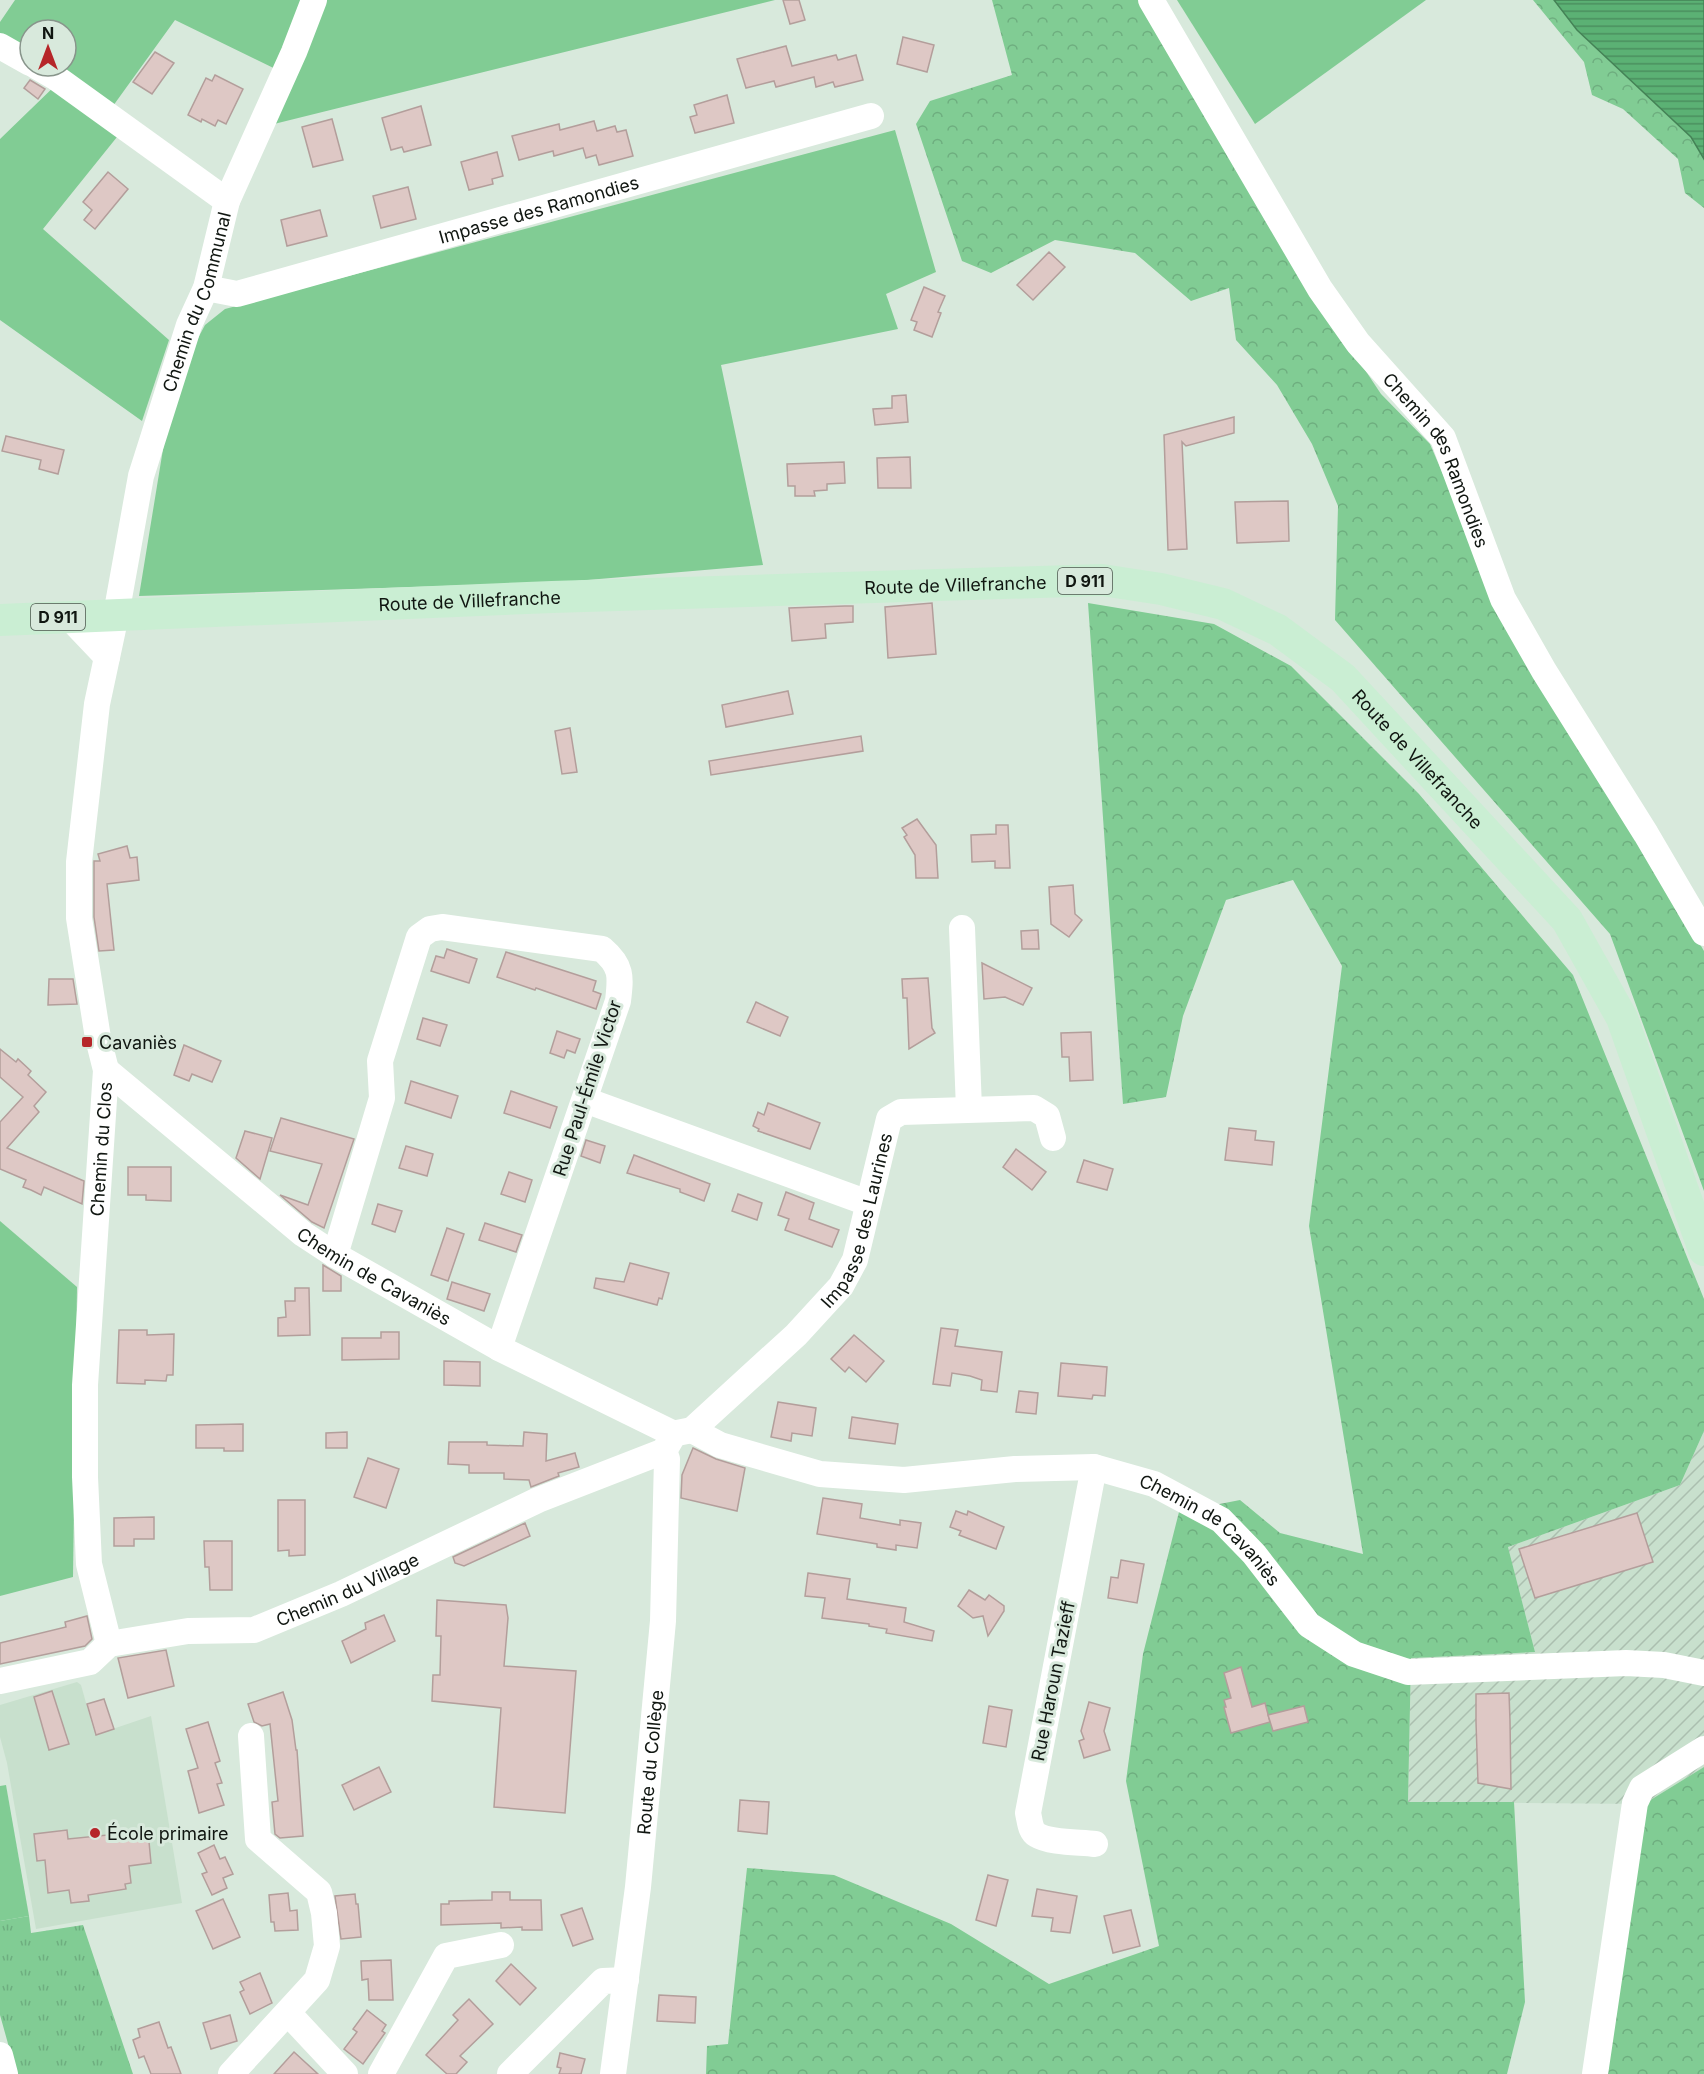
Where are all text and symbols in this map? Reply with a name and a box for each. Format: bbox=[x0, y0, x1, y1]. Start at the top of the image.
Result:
north arrow bbox=[18, 18, 78, 78]
text: N bbox=[42, 23, 54, 43]
street label: Impasse des Ramondies bbox=[436, 171, 641, 247]
street label: Chemin du Communal bbox=[158, 210, 234, 394]
street label: Chemin des Ramondies bbox=[1379, 368, 1493, 550]
road number: D 911 bbox=[1058, 568, 1112, 594]
street label: Route de Villefranche bbox=[864, 571, 1047, 598]
street label: Route de Villefranche bbox=[378, 586, 561, 615]
road number: D 911 bbox=[31, 604, 85, 630]
street label: Route de Villefranche bbox=[1348, 685, 1487, 833]
street label: Rue Paul-Émile Victor bbox=[548, 997, 625, 1179]
place label: Cavaniès bbox=[99, 1032, 177, 1053]
marker: Cavaniès bbox=[80, 1035, 94, 1049]
street label: Chemin du Clos bbox=[86, 1081, 116, 1217]
street label: Impasse des Laurines bbox=[816, 1131, 896, 1312]
street label: Chemin de Cavaniès bbox=[293, 1223, 455, 1329]
street label: Chemin de Cavaniès bbox=[1137, 1470, 1285, 1590]
street label: Chemin du Village bbox=[273, 1548, 422, 1630]
street label: Rue Haroun Tazieff bbox=[1027, 1599, 1079, 1763]
street label: Route du Collège bbox=[632, 1689, 667, 1836]
place label: École primaire bbox=[107, 1822, 228, 1844]
marker: École primaire bbox=[88, 1826, 102, 1840]

